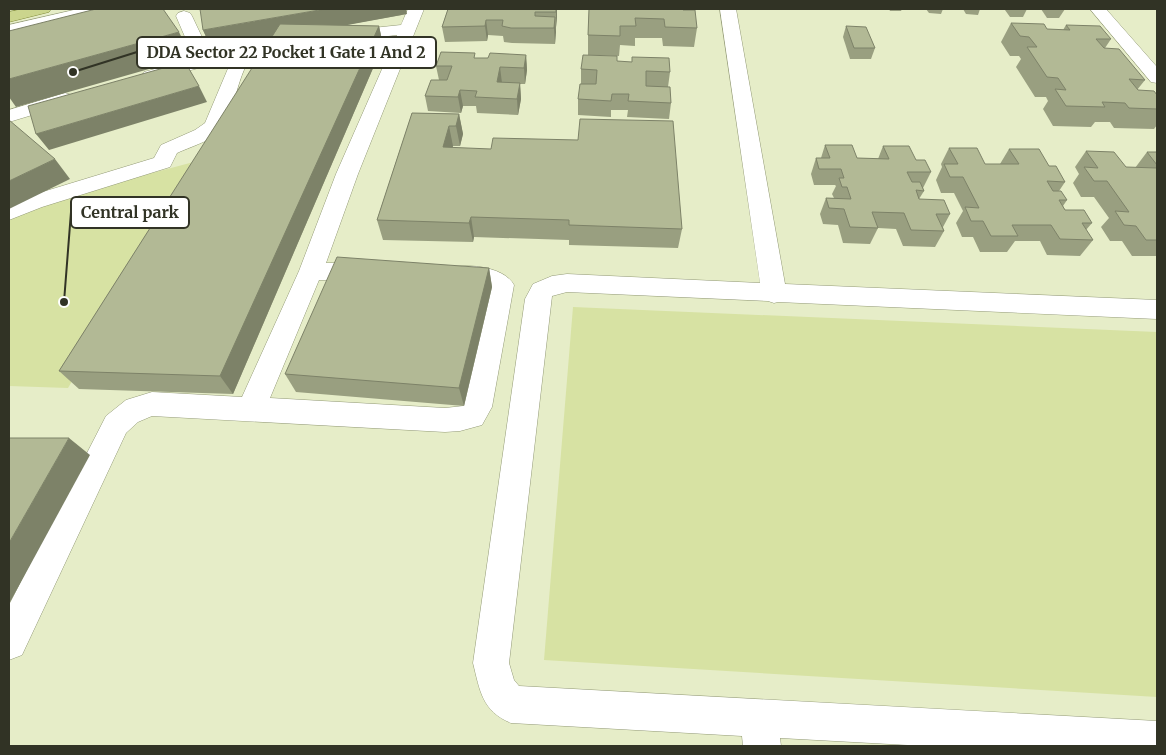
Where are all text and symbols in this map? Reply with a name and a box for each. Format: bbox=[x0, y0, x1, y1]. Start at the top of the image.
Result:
callout: DDA Sector 22 Pocket 1 Gate 1 And 2 bbox=[137, 37, 436, 68]
text: DDA Sector 22 Pocket 1 Gate 1 And 2 bbox=[146, 42, 426, 62]
callout: Central park bbox=[71, 197, 189, 228]
text: Central park bbox=[81, 202, 180, 222]

